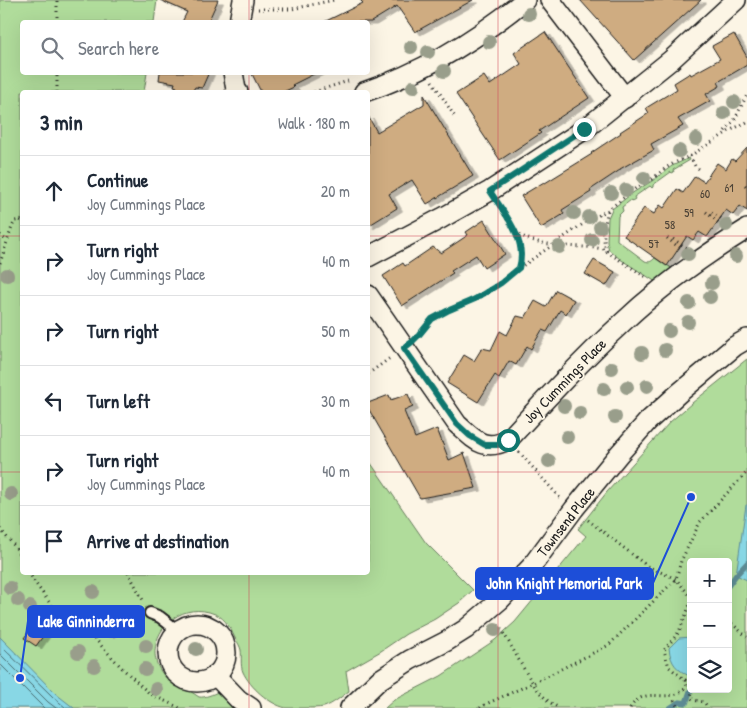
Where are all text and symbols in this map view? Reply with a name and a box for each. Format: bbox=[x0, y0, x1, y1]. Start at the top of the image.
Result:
search box bbox=[20, 20, 370, 75]
icon: search bbox=[38, 34, 66, 62]
text: Search here bbox=[78, 35, 159, 61]
text: 3 min bbox=[40, 108, 83, 137]
text: Walk · 180 m bbox=[278, 112, 350, 134]
route end bbox=[573, 118, 596, 141]
text: Continue bbox=[87, 167, 148, 193]
icon: ahead bbox=[40, 177, 68, 205]
house number: 61 bbox=[724, 179, 734, 196]
text: 20 m bbox=[321, 180, 350, 202]
house number: 60 bbox=[700, 185, 710, 202]
text: Joy Cummings Place bbox=[87, 193, 205, 215]
house number: 59 bbox=[684, 204, 694, 221]
house number: 58 bbox=[665, 216, 675, 233]
house number: 57 bbox=[648, 235, 660, 252]
text: Turn right bbox=[87, 237, 158, 263]
icon: right bbox=[40, 247, 68, 275]
text: 40 m bbox=[322, 250, 350, 272]
text: Joy Cummings Place bbox=[87, 263, 205, 285]
icon: right bbox=[40, 317, 68, 345]
text: Turn right bbox=[87, 318, 158, 344]
text: 50 m bbox=[322, 320, 350, 342]
street label: Joy Cummings Place bbox=[519, 333, 611, 428]
icon: left bbox=[40, 387, 68, 415]
text: Turn left bbox=[87, 388, 150, 414]
text: 30 m bbox=[321, 390, 350, 412]
route start bbox=[497, 429, 520, 452]
text: Turn right bbox=[87, 447, 158, 473]
icon: right bbox=[40, 457, 68, 485]
text: 40 m bbox=[322, 460, 350, 482]
text: Joy Cummings Place bbox=[87, 473, 205, 495]
street label: Townsend Place bbox=[532, 482, 600, 561]
icon: arrive bbox=[40, 527, 68, 555]
text: Arrive at destination bbox=[87, 528, 229, 554]
map controls bbox=[687, 558, 732, 693]
button: + bbox=[687, 558, 732, 603]
callout: John Knight Memorial Park bbox=[476, 568, 653, 599]
text: John Knight Memorial Park bbox=[486, 572, 642, 595]
button: − bbox=[687, 603, 732, 648]
callout: Lake Ginninderra bbox=[28, 606, 144, 637]
text: Lake Ginninderra bbox=[38, 610, 135, 632]
button: layers bbox=[687, 648, 732, 693]

